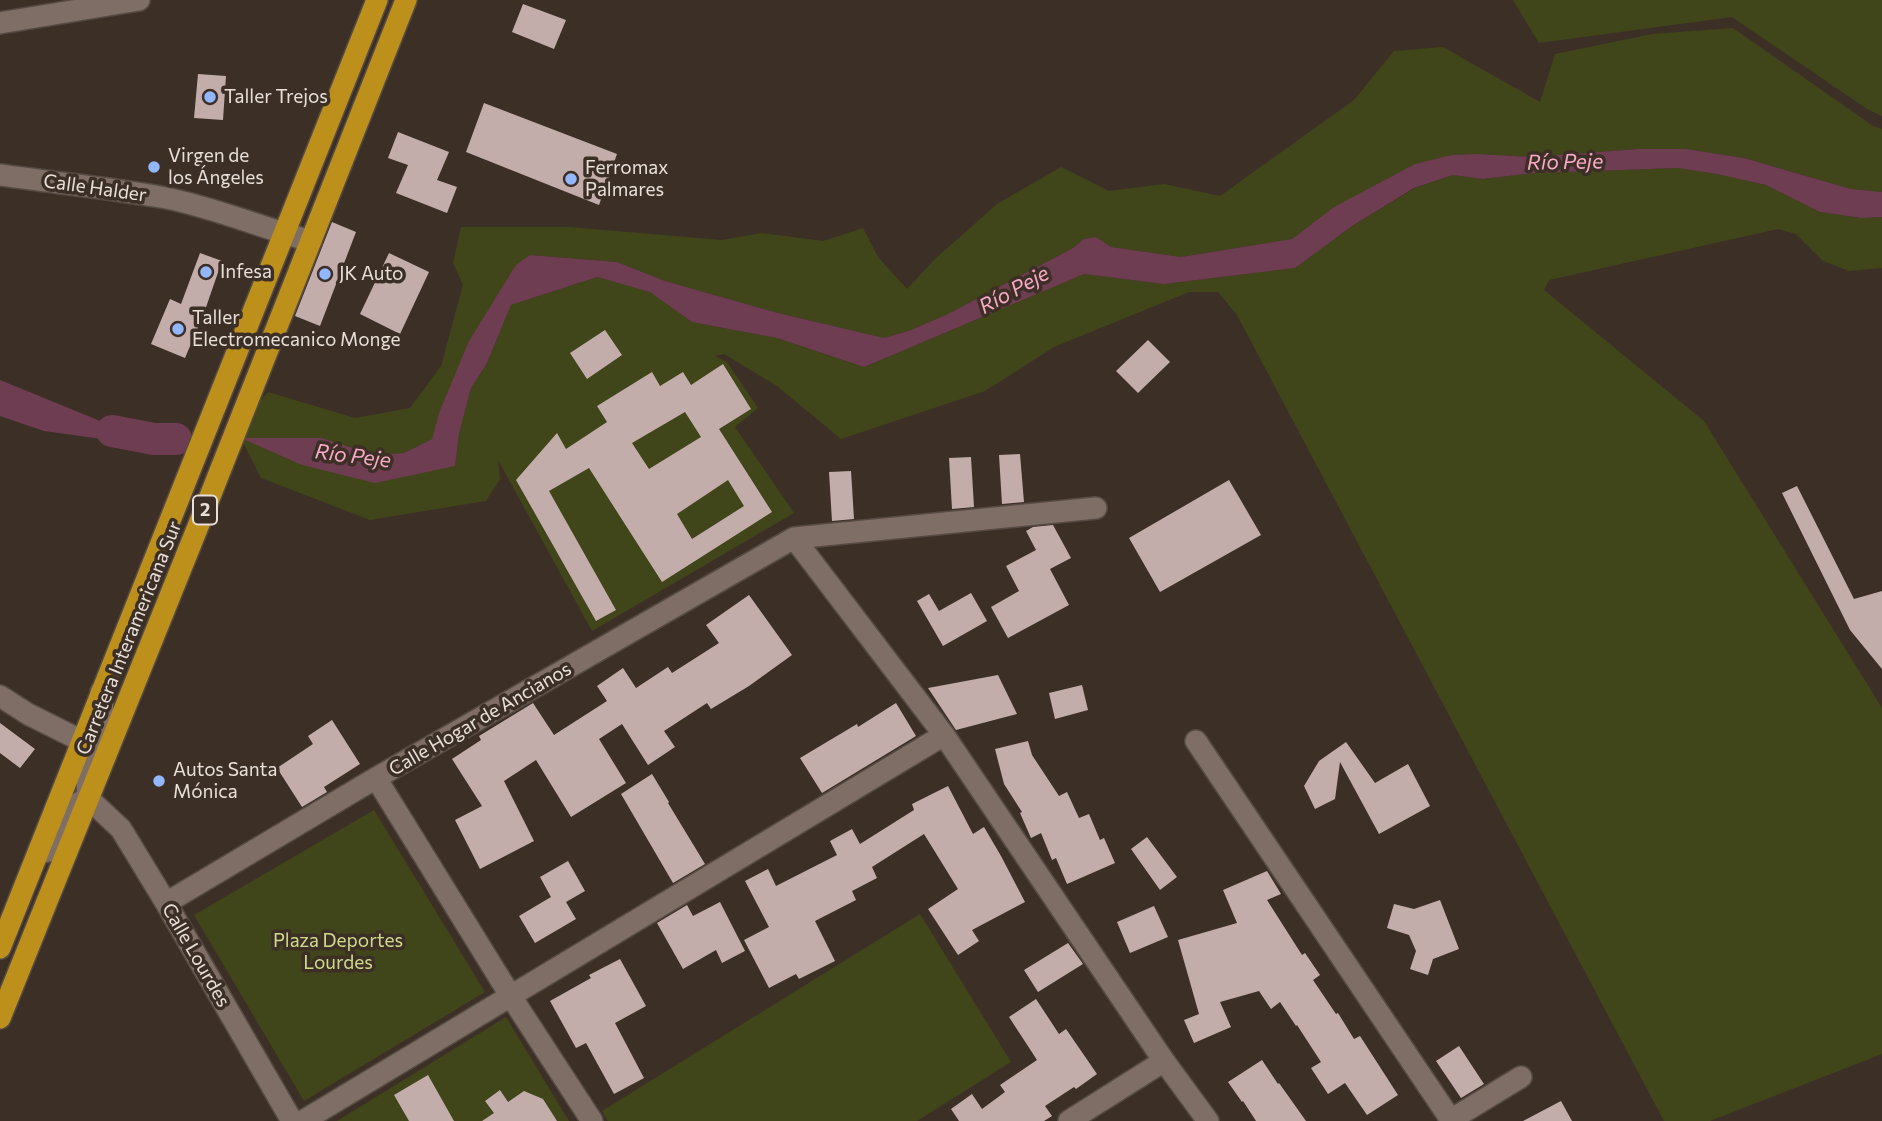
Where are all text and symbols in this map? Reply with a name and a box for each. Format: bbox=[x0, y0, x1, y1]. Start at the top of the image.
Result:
place label: Taller Trejos bbox=[224, 86, 328, 108]
marker: Taller Trejos bbox=[202, 89, 218, 105]
place label: Virgen de los Ángeles bbox=[168, 145, 264, 189]
water label: Río Peje bbox=[1527, 149, 1603, 175]
place label: Ferromax Palmares bbox=[585, 157, 668, 201]
marker: Virgen de los Ángeles bbox=[146, 159, 162, 175]
street label: Calle Halder bbox=[42, 169, 148, 207]
marker: Ferromax Palmares bbox=[563, 171, 579, 187]
water label: Río Peje bbox=[974, 260, 1054, 320]
place label: Infesa bbox=[220, 261, 272, 283]
place label: JK Auto bbox=[339, 263, 403, 285]
marker: Infesa bbox=[198, 264, 214, 280]
marker: JK Auto bbox=[317, 266, 333, 282]
place label: Taller Electromecanico Monge bbox=[192, 307, 401, 351]
marker: Taller Electromecanico Monge bbox=[170, 321, 186, 337]
water label: Río Peje bbox=[314, 439, 392, 473]
road number: 2 bbox=[193, 496, 217, 524]
street label: Carretera Interamericana Sur bbox=[72, 518, 186, 758]
street label: Calle Hogar de Ancianos bbox=[385, 657, 575, 781]
place label: Autos Santa Mónica bbox=[173, 759, 277, 803]
marker: Autos Santa Mónica bbox=[151, 773, 167, 789]
street label: Calle Lourdes bbox=[157, 899, 235, 1011]
park label: Plaza Deportes Lourdes bbox=[273, 930, 403, 974]

